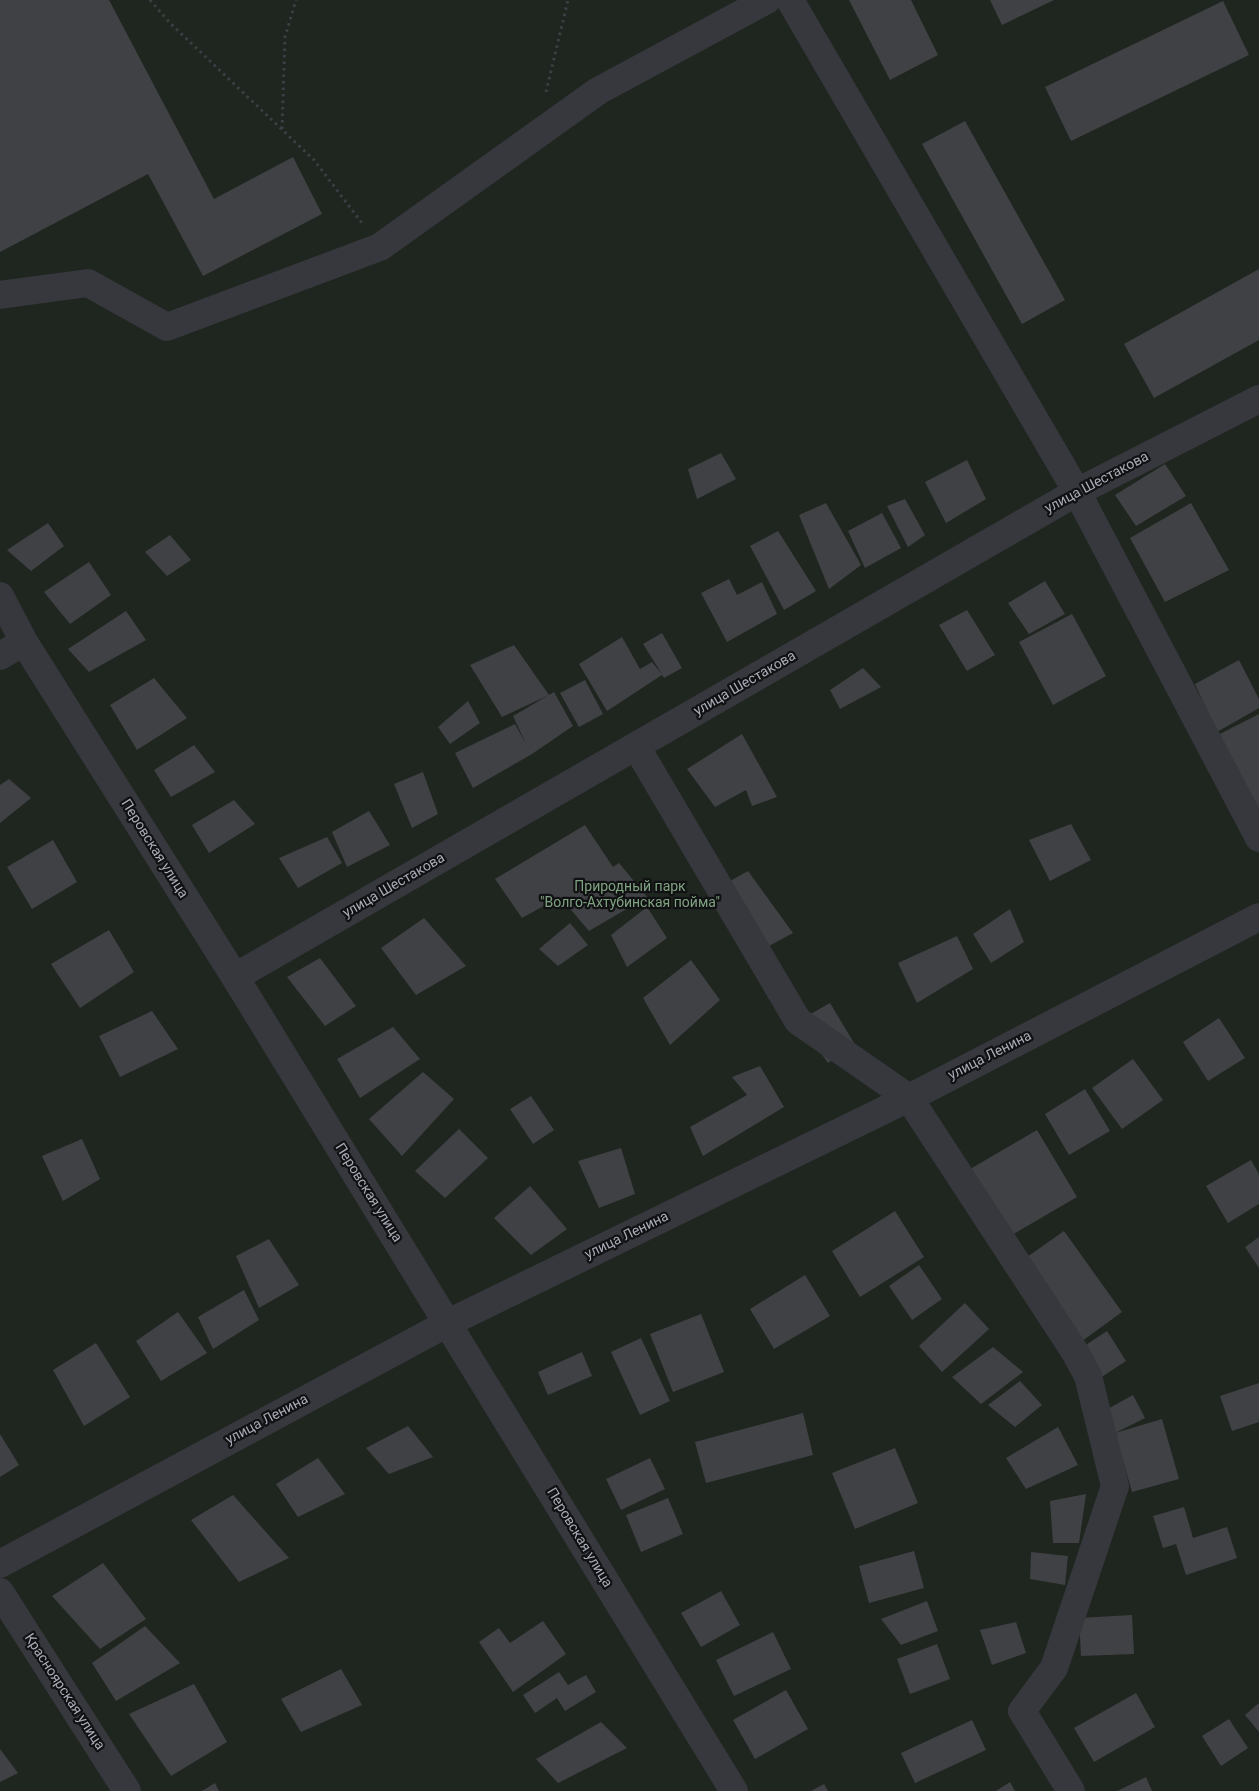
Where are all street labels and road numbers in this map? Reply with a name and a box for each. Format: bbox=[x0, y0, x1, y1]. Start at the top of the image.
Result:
street label: улица Шестакова bbox=[1042, 449, 1152, 517]
street label: улица Шестакова bbox=[691, 648, 799, 720]
street label: Перовская улица bbox=[117, 796, 191, 902]
street label: улица Шестакова bbox=[340, 850, 448, 922]
street label: улица Ленина bbox=[946, 1028, 1034, 1084]
street label: Перовская улица bbox=[331, 1140, 405, 1246]
street label: улица Ленина bbox=[582, 1208, 672, 1264]
street label: улица Ленина bbox=[223, 1391, 311, 1449]
street label: Перовская улица bbox=[543, 1485, 615, 1591]
street label: Красноярская улица bbox=[20, 1631, 108, 1753]

